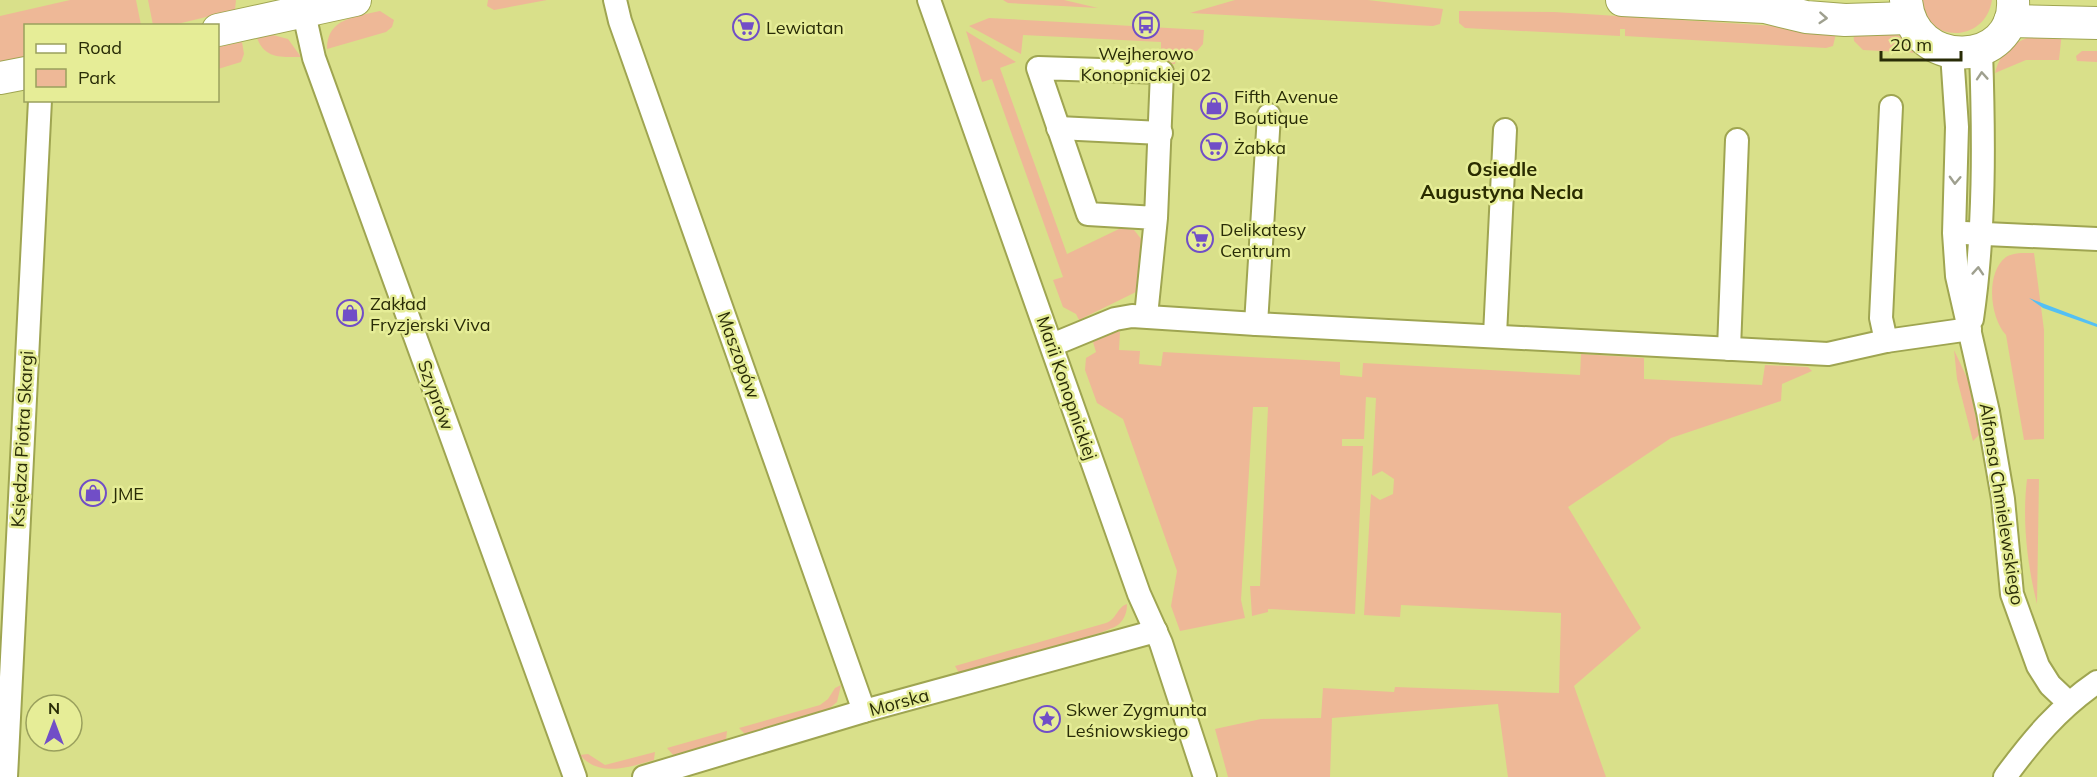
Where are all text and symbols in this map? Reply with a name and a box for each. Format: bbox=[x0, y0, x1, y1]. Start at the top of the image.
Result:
bus stop icon: Wejherowo Konopnickiej 02 bbox=[1131, 10, 1161, 40]
one-way arrow bbox=[1818, 11, 1827, 24]
supermarket icon: Lewiatan bbox=[731, 12, 761, 42]
place label: Lewiatan bbox=[766, 16, 844, 39]
legend bbox=[24, 24, 219, 102]
scale bar bbox=[1881, 24, 1960, 62]
text: 20 m bbox=[1890, 33, 1932, 56]
text: Road bbox=[78, 36, 122, 59]
place label: Wejherowo Konopnickiej 02 bbox=[1081, 42, 1211, 86]
text: Park bbox=[78, 66, 117, 89]
one-way arrow bbox=[1976, 72, 1989, 81]
place label: Fifth Avenue Boutique bbox=[1234, 85, 1338, 129]
shop icon: Fifth Avenue Boutique bbox=[1199, 91, 1229, 121]
supermarket icon: Żabka bbox=[1199, 132, 1229, 162]
place label: Żabka bbox=[1234, 136, 1286, 159]
district label: Osiedle Augustyna Necla bbox=[1420, 156, 1584, 204]
one-way arrow bbox=[1949, 176, 1962, 185]
place label: Delikatesy Centrum bbox=[1220, 218, 1307, 262]
supermarket icon: Delikatesy Centrum bbox=[1185, 224, 1215, 254]
one-way arrow bbox=[1971, 267, 1984, 276]
place label: Zakład Fryzjerski Viva bbox=[370, 292, 491, 336]
shop icon: Zakład Fryzjerski Viva bbox=[335, 298, 365, 328]
street label: Maszopów bbox=[713, 308, 766, 402]
street label: Marii Konopnickiej bbox=[1032, 313, 1102, 463]
street label: Księdza Piotra Skargi bbox=[6, 350, 38, 528]
street label: Szyprów bbox=[413, 357, 459, 434]
street label: Alfonsa Chmielewskiego bbox=[1975, 401, 2029, 607]
shop icon: JME bbox=[78, 478, 108, 508]
place label: JME bbox=[112, 482, 144, 505]
street label: Morska bbox=[867, 683, 931, 721]
north arrow bbox=[24, 693, 84, 753]
text: N bbox=[48, 698, 60, 718]
place label: Skwer Zygmunta Leśniowskiego bbox=[1066, 698, 1207, 742]
place icon: Skwer Zygmunta Leśniowskiego bbox=[1032, 704, 1062, 734]

